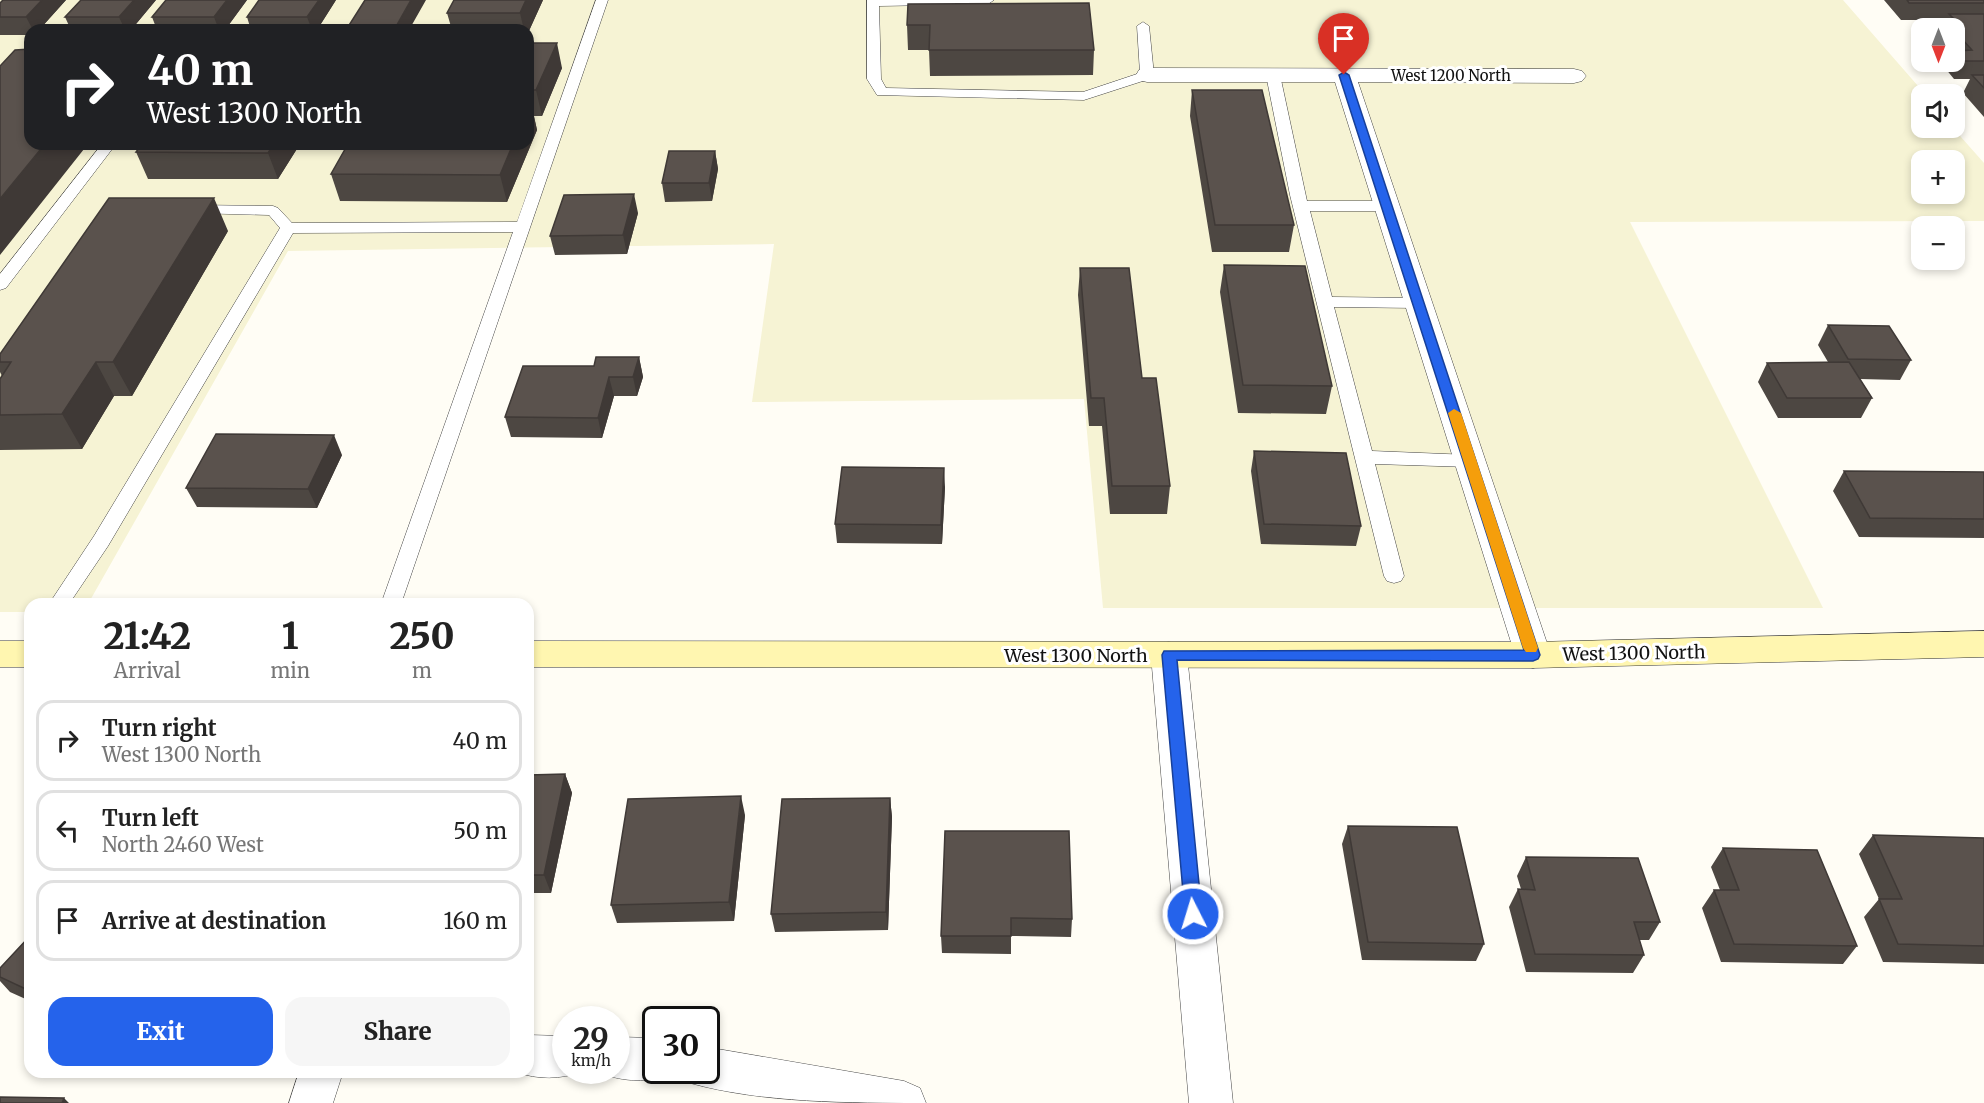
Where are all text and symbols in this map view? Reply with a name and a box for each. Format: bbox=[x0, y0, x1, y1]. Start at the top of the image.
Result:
pin bbox=[1318, 13, 1369, 75]
north arrow bbox=[1911, 18, 1965, 72]
map controls bbox=[1911, 18, 1965, 270]
icon: arrive bbox=[1327, 22, 1360, 55]
text: 40 m bbox=[147, 44, 253, 96]
icon: right bbox=[48, 48, 126, 126]
street label: West 1200 North bbox=[1390, 66, 1511, 85]
button: sound bbox=[1911, 84, 1965, 138]
text: West 1300 North bbox=[147, 96, 362, 130]
button: + bbox=[1911, 150, 1965, 204]
button: − bbox=[1911, 216, 1965, 270]
text: 21:42 bbox=[103, 614, 191, 659]
text: 1 bbox=[282, 614, 299, 659]
text: 250 bbox=[390, 614, 455, 659]
street label: West 1300 North bbox=[1561, 640, 1706, 666]
street label: West 1300 North bbox=[1003, 644, 1148, 667]
text: Arrival bbox=[114, 658, 181, 683]
text: min bbox=[270, 658, 310, 683]
text: m bbox=[412, 658, 432, 683]
text: Turn right bbox=[102, 714, 216, 742]
icon: right bbox=[51, 724, 84, 757]
text: 40 m bbox=[452, 727, 507, 755]
text: West 1300 North bbox=[102, 742, 261, 767]
text: Turn left bbox=[102, 804, 199, 832]
icon: left bbox=[51, 814, 84, 847]
text: 50 m bbox=[453, 817, 507, 845]
text: North 2460 West bbox=[102, 832, 264, 857]
position arrow bbox=[1161, 882, 1225, 946]
icon: arrive bbox=[51, 904, 84, 937]
text: Arrive at destination bbox=[102, 907, 326, 935]
text: 160 m bbox=[443, 907, 507, 935]
button: Exit bbox=[48, 997, 273, 1066]
button: Share bbox=[285, 997, 510, 1066]
speed limit sign: 30 bbox=[642, 1006, 720, 1084]
text: 29 bbox=[573, 1019, 609, 1057]
text: km/h bbox=[571, 1051, 611, 1070]

